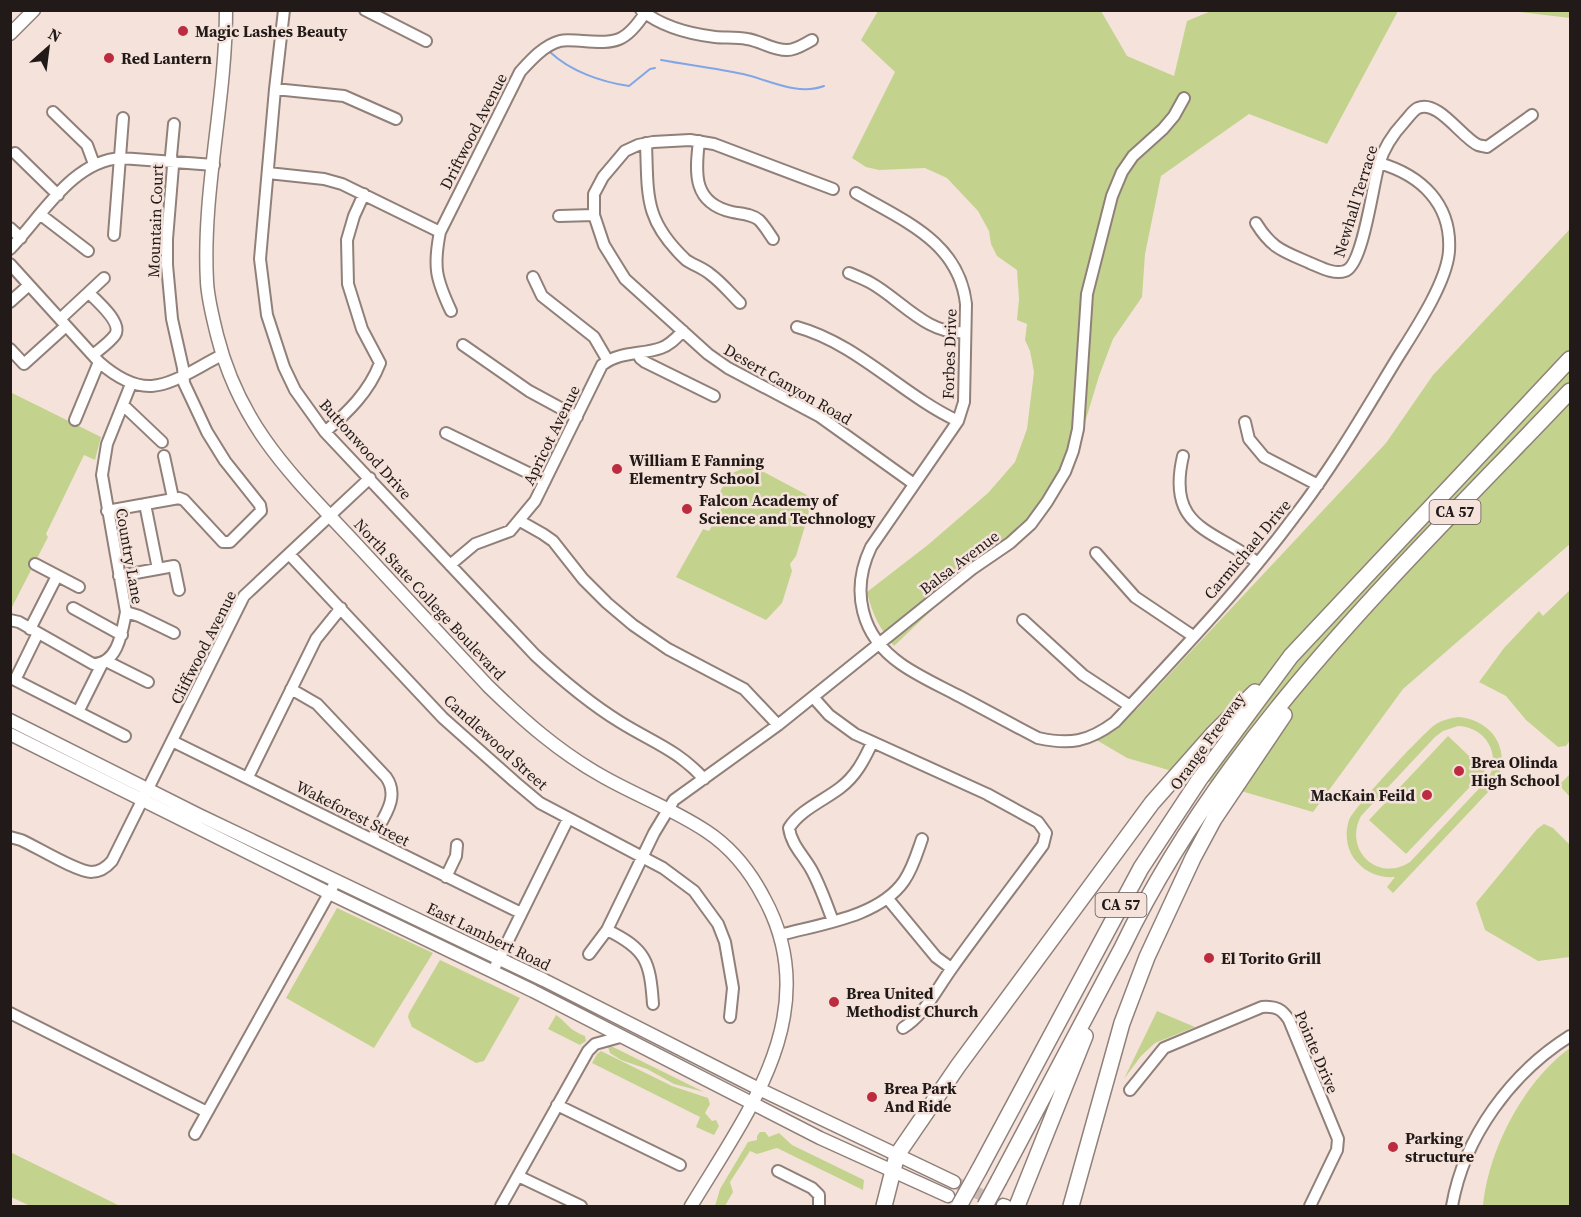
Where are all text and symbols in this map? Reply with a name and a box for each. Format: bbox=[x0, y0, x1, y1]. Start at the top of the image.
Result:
north arrow bbox=[18, 18, 78, 78]
place label: Magic Lashes Beauty bbox=[195, 20, 348, 42]
text: N bbox=[45, 22, 66, 47]
marker: Magic Lashes Beauty bbox=[176, 24, 190, 38]
place label: Red Lantern bbox=[121, 47, 212, 69]
marker: Red Lantern bbox=[102, 51, 116, 65]
street label: Driftwood Avenue bbox=[434, 69, 512, 193]
street label: Newhall Terrace bbox=[1327, 142, 1383, 260]
street label: Mountain Court bbox=[142, 163, 168, 278]
street label: Forbes Drive bbox=[936, 308, 962, 400]
street label: Desert Canyon Road bbox=[720, 338, 856, 430]
street label: Apricot Avenue bbox=[517, 381, 585, 489]
street label: Buttonwood Drive bbox=[315, 394, 417, 504]
place label: William E Fanning Elementry School bbox=[629, 449, 764, 489]
marker: William E Fanning Elementry School bbox=[610, 462, 624, 476]
place label: Falcon Academy of Science and Technology bbox=[699, 489, 876, 529]
street label: Carmichael Drive bbox=[1199, 494, 1295, 604]
road number: CA 57 bbox=[1430, 500, 1480, 524]
marker: Falcon Academy of Science and Technology bbox=[680, 502, 694, 516]
street label: Country Lane bbox=[111, 506, 149, 606]
street label: North State College Boulevard bbox=[349, 514, 511, 684]
street label: Balsa Avenue bbox=[915, 525, 1003, 599]
street label: Cliffwood Avenue bbox=[165, 586, 241, 708]
street label: Orange Freeway bbox=[1164, 687, 1250, 794]
street label: Candlewood Street bbox=[439, 689, 553, 795]
place label: Brea Olinda High School bbox=[1471, 751, 1560, 791]
marker: Brea Olinda High School bbox=[1452, 764, 1466, 778]
street label: Wakeforest Street bbox=[292, 775, 414, 852]
place label: MacKain Feild bbox=[1310, 784, 1415, 806]
marker: MacKain Feild bbox=[1420, 788, 1434, 802]
road number: CA 57 bbox=[1096, 893, 1146, 917]
street label: East Lambert Road bbox=[423, 896, 555, 976]
place label: El Torito Grill bbox=[1221, 947, 1321, 969]
marker: El Torito Grill bbox=[1202, 951, 1216, 965]
place label: Brea United Methodist Church bbox=[846, 982, 978, 1022]
marker: Brea United Methodist Church bbox=[827, 995, 841, 1009]
street label: Pointe Drive bbox=[1290, 1007, 1344, 1097]
place label: Brea Park And Ride bbox=[884, 1077, 957, 1117]
marker: Brea Park And Ride bbox=[865, 1090, 879, 1104]
place label: Parking structure bbox=[1405, 1127, 1474, 1167]
marker: Parking structure bbox=[1386, 1140, 1400, 1154]

